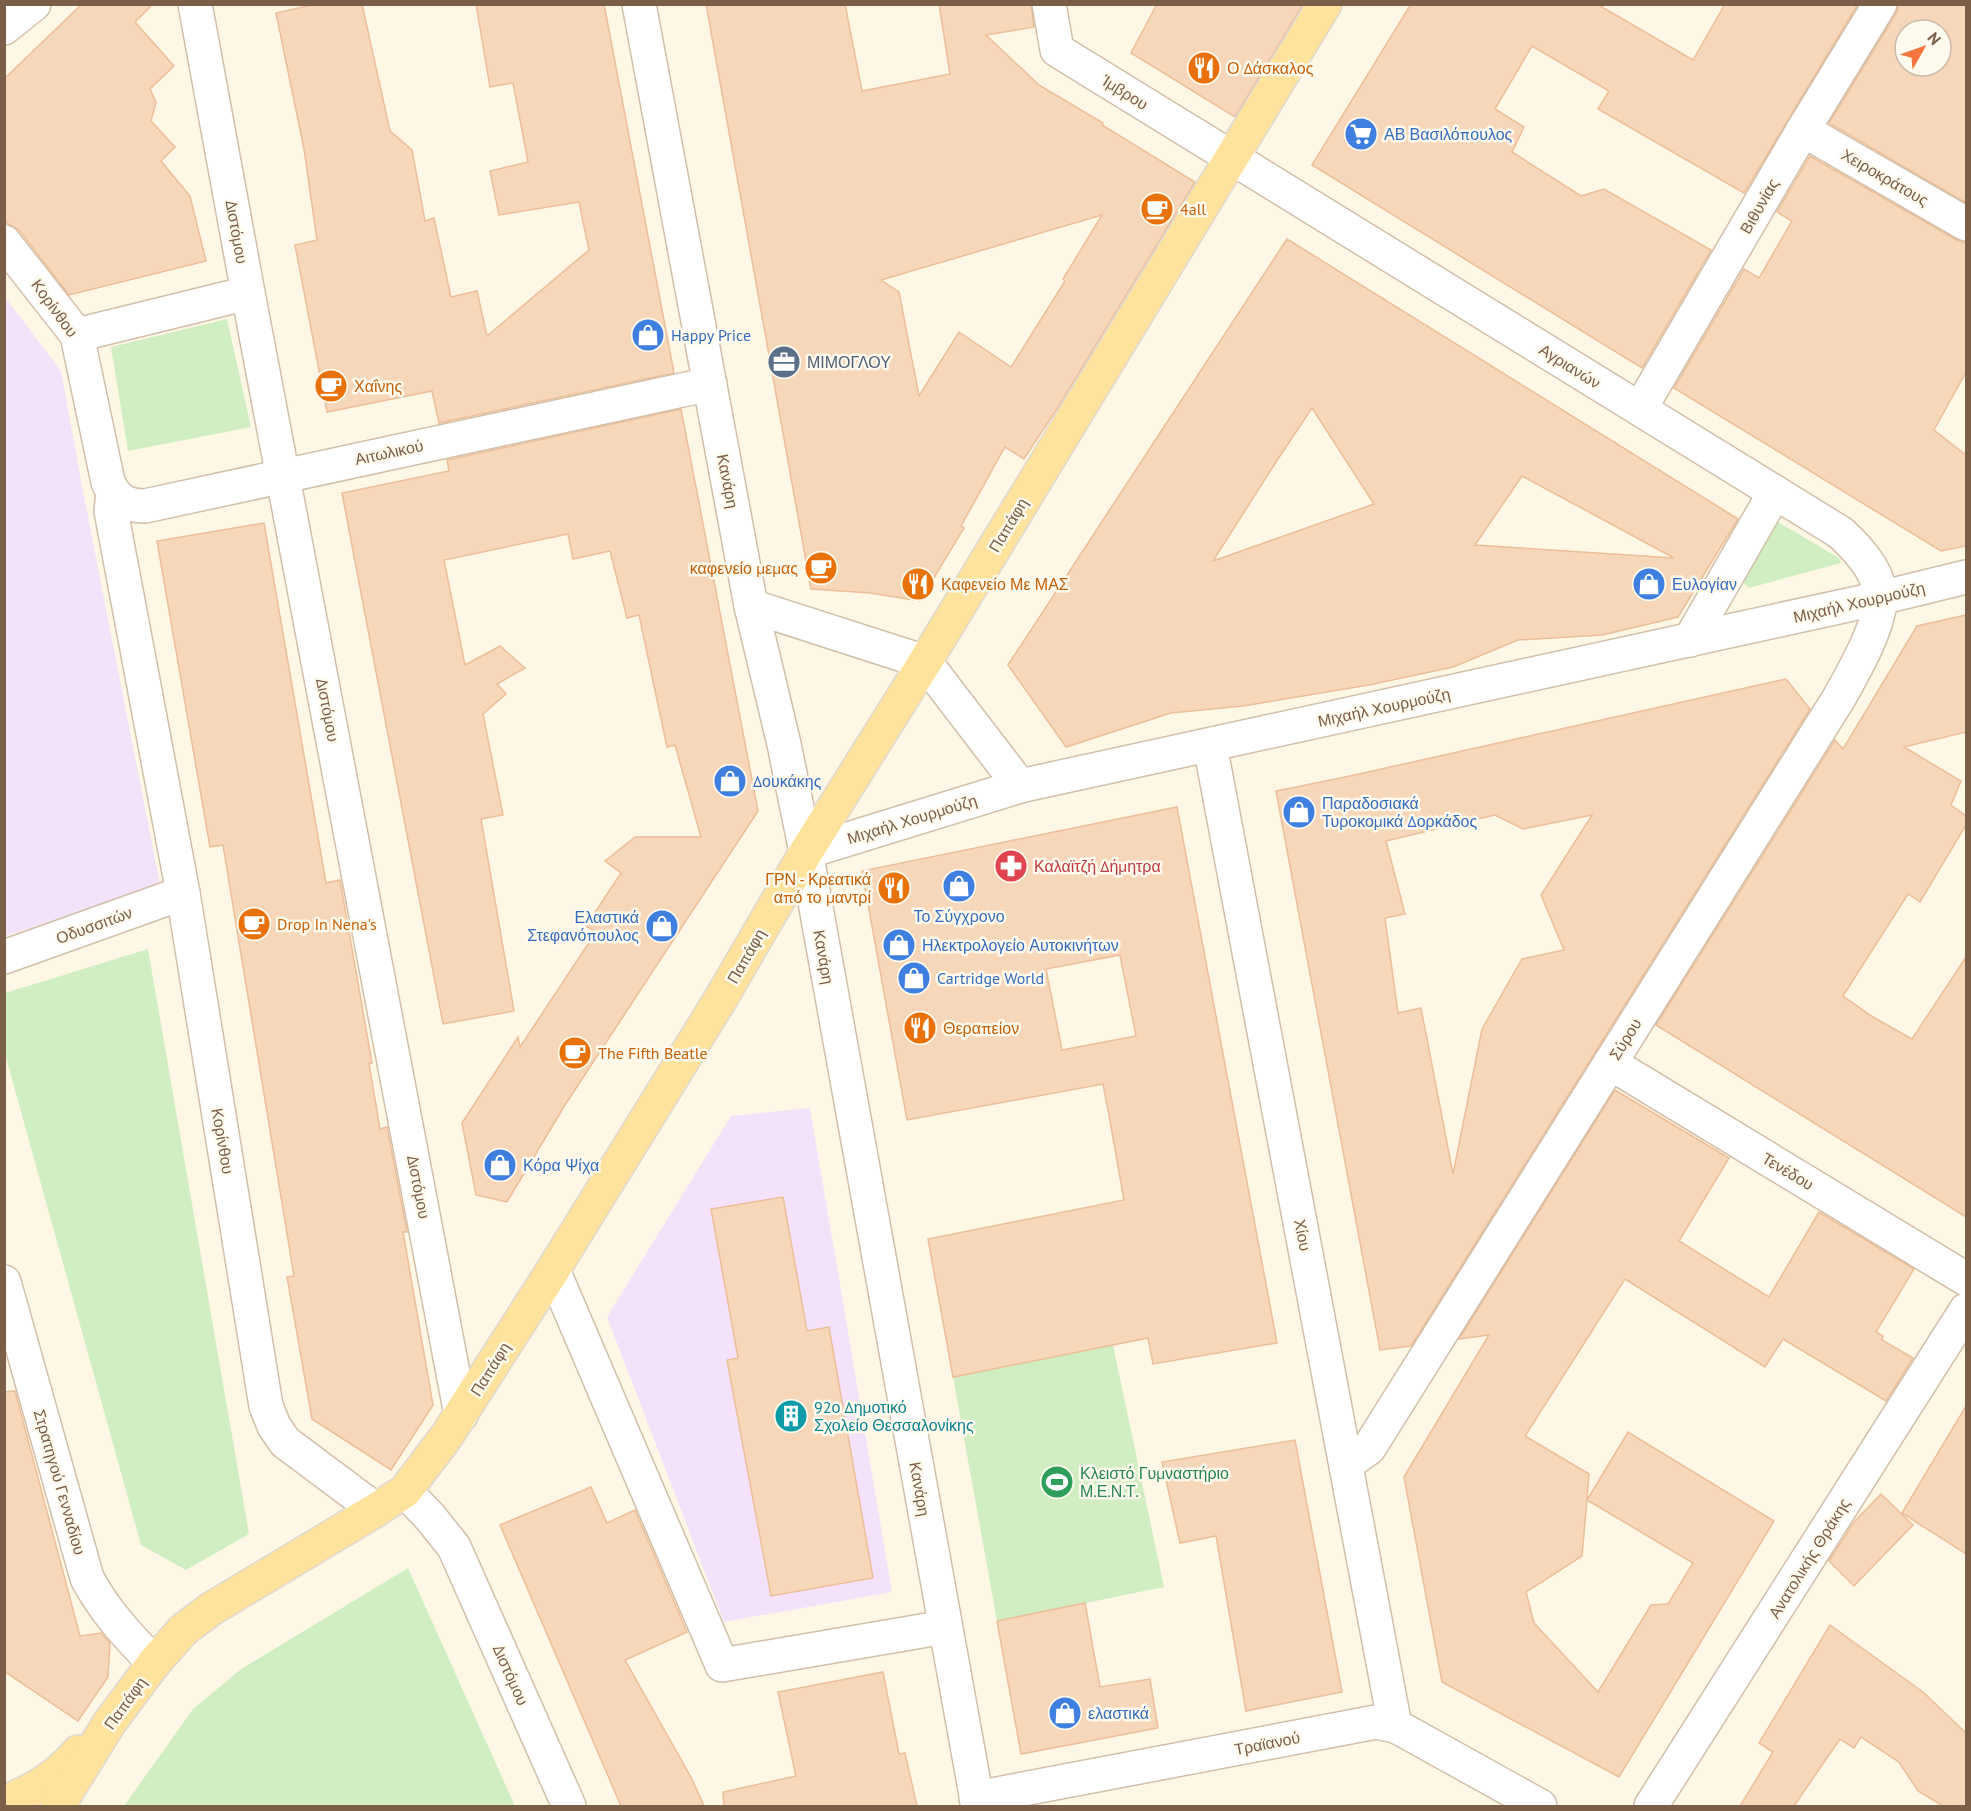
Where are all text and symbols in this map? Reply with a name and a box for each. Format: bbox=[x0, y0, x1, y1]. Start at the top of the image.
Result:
north arrow bbox=[1893, 18, 1953, 78]
text: N bbox=[1923, 28, 1946, 49]
restaurant icon: Ο Δάσκαλος bbox=[1186, 50, 1222, 86]
place label: Ο Δάσκαλος bbox=[1227, 58, 1314, 78]
street label: Ίμβρου bbox=[1097, 69, 1152, 114]
supermarket icon: ΑΒ Βασιλόπουλος bbox=[1343, 116, 1379, 152]
place label: ΑΒ Βασιλόπουλος bbox=[1384, 124, 1513, 144]
street label: Χειροκράτους bbox=[1838, 144, 1932, 210]
street label: Βιθυνίας bbox=[1735, 175, 1783, 237]
cafe icon: 4all bbox=[1139, 191, 1175, 227]
street label: Διστόμου bbox=[222, 199, 252, 265]
place label: 4all bbox=[1180, 199, 1206, 219]
street label: Κορίνθου bbox=[27, 275, 83, 341]
shop icon: Happy Price bbox=[630, 317, 666, 353]
place label: Happy Price bbox=[671, 325, 751, 345]
street label: Αγριανών bbox=[1536, 339, 1604, 393]
office icon: ΜΙΜΟΓΛΟΥ bbox=[766, 344, 802, 380]
place label: ΜΙΜΟΓΛΟΥ bbox=[807, 352, 891, 372]
cafe icon: Χαΐνης bbox=[313, 368, 349, 404]
place label: Χαΐνης bbox=[354, 376, 402, 396]
street label: Αιτωλικού bbox=[353, 435, 425, 469]
street label: Κανάρη bbox=[713, 452, 743, 510]
street label: Παπάφη bbox=[984, 494, 1032, 556]
cafe icon: καφενείο μεμας bbox=[803, 550, 839, 586]
place label: καφενείο μεμας bbox=[690, 558, 798, 578]
restaurant icon: Καφενείο Με ΜΑΣ bbox=[900, 566, 936, 602]
shop icon: Ευλογίαν bbox=[1631, 566, 1667, 602]
place label: Καφενείο Με ΜΑΣ bbox=[941, 574, 1069, 594]
place label: Ευλογίαν bbox=[1672, 574, 1737, 594]
street label: Μιχαήλ Χουρμούζη bbox=[1791, 577, 1927, 627]
street label: Διστόμου bbox=[312, 677, 344, 743]
street label: Μιχαήλ Χουρμούζη bbox=[1316, 683, 1452, 731]
shop icon: Δουκάκης bbox=[712, 763, 748, 799]
place label: Δουκάκης bbox=[753, 771, 822, 791]
street label: Μιχαήλ Χουρμούζη bbox=[845, 790, 979, 848]
place label: Παραδοσιακά Τυροκομικά Δορκάδος bbox=[1322, 793, 1478, 831]
shop icon: Παραδοσιακά Τυροκομικά Δορκάδος bbox=[1281, 794, 1317, 830]
pharmacy icon: Καλαϊτζή Δήμητρα bbox=[993, 848, 1029, 884]
place label: Καλαϊτζή Δήμητρα bbox=[1034, 856, 1161, 876]
shop icon: Το Σύγχρονο bbox=[941, 868, 977, 904]
place label: ΓΡΝ - Κρεατικά από το μαντρί bbox=[765, 869, 871, 907]
restaurant icon: ΓΡΝ - Κρεατικά από το μαντρί bbox=[876, 870, 912, 906]
street label: Οδυσσιτών bbox=[53, 902, 135, 948]
cafe icon: Drop In Nena's bbox=[236, 906, 272, 942]
place label: Το Σύγχρονο bbox=[913, 906, 1005, 926]
place label: Ελαστικά Στεφανόπουλος bbox=[527, 907, 639, 945]
shop icon: Ελαστικά Στεφανόπουλος bbox=[644, 908, 680, 944]
place label: Drop In Nena's bbox=[277, 914, 377, 934]
street label: Παπάφη bbox=[722, 925, 770, 987]
shop icon: Ηλεκτρολογείο Αυτοκινήτων bbox=[881, 927, 917, 963]
street label: Κανάρη bbox=[809, 928, 839, 986]
place label: Ηλεκτρολογείο Αυτοκινήτων bbox=[922, 935, 1119, 955]
shop icon: Cartridge World bbox=[896, 960, 932, 996]
place label: Cartridge World bbox=[937, 968, 1044, 988]
restaurant icon: Θεραπείον bbox=[902, 1010, 938, 1046]
street label: Σύρου bbox=[1604, 1014, 1646, 1064]
place label: Θεραπείον bbox=[943, 1018, 1019, 1038]
cafe icon: The Fifth Beatle bbox=[557, 1035, 593, 1071]
place label: The Fifth Beatle bbox=[598, 1043, 708, 1063]
street label: Κορίνθου bbox=[207, 1106, 239, 1176]
shop icon: Κόρα Ψίχα bbox=[482, 1147, 518, 1183]
street label: Τενέδου bbox=[1758, 1148, 1818, 1194]
street label: Διστόμου bbox=[403, 1154, 435, 1220]
place label: Κόρα Ψίχα bbox=[523, 1155, 599, 1175]
street label: Χίου bbox=[1290, 1217, 1316, 1253]
street label: Παπάφη bbox=[466, 1338, 514, 1400]
place label: 92ο Δημοτικό Σχολείο Θεσσαλονίκης bbox=[814, 1397, 974, 1435]
building icon: 92ο Δημοτικό Σχολείο Θεσσαλονίκης bbox=[773, 1398, 809, 1434]
street label: Στρατηγού Γενναδίου bbox=[30, 1407, 90, 1557]
street label: Κανάρη bbox=[905, 1460, 935, 1518]
place label: Κλειστό Γυμναστήριο Μ.Ε.Ν.Τ. bbox=[1080, 1463, 1229, 1501]
sports icon: Κλειστό Γυμναστήριο Μ.Ε.Ν.Τ. bbox=[1039, 1464, 1075, 1500]
street label: Ανατολικής Θράκης bbox=[1764, 1494, 1854, 1622]
street label: Διστόμου bbox=[489, 1642, 533, 1708]
street label: Παπάφη bbox=[99, 1673, 151, 1733]
shop icon: ελαστικά bbox=[1047, 1695, 1083, 1731]
place label: ελαστικά bbox=[1088, 1703, 1149, 1723]
street label: Τραϊανού bbox=[1232, 1727, 1302, 1759]

